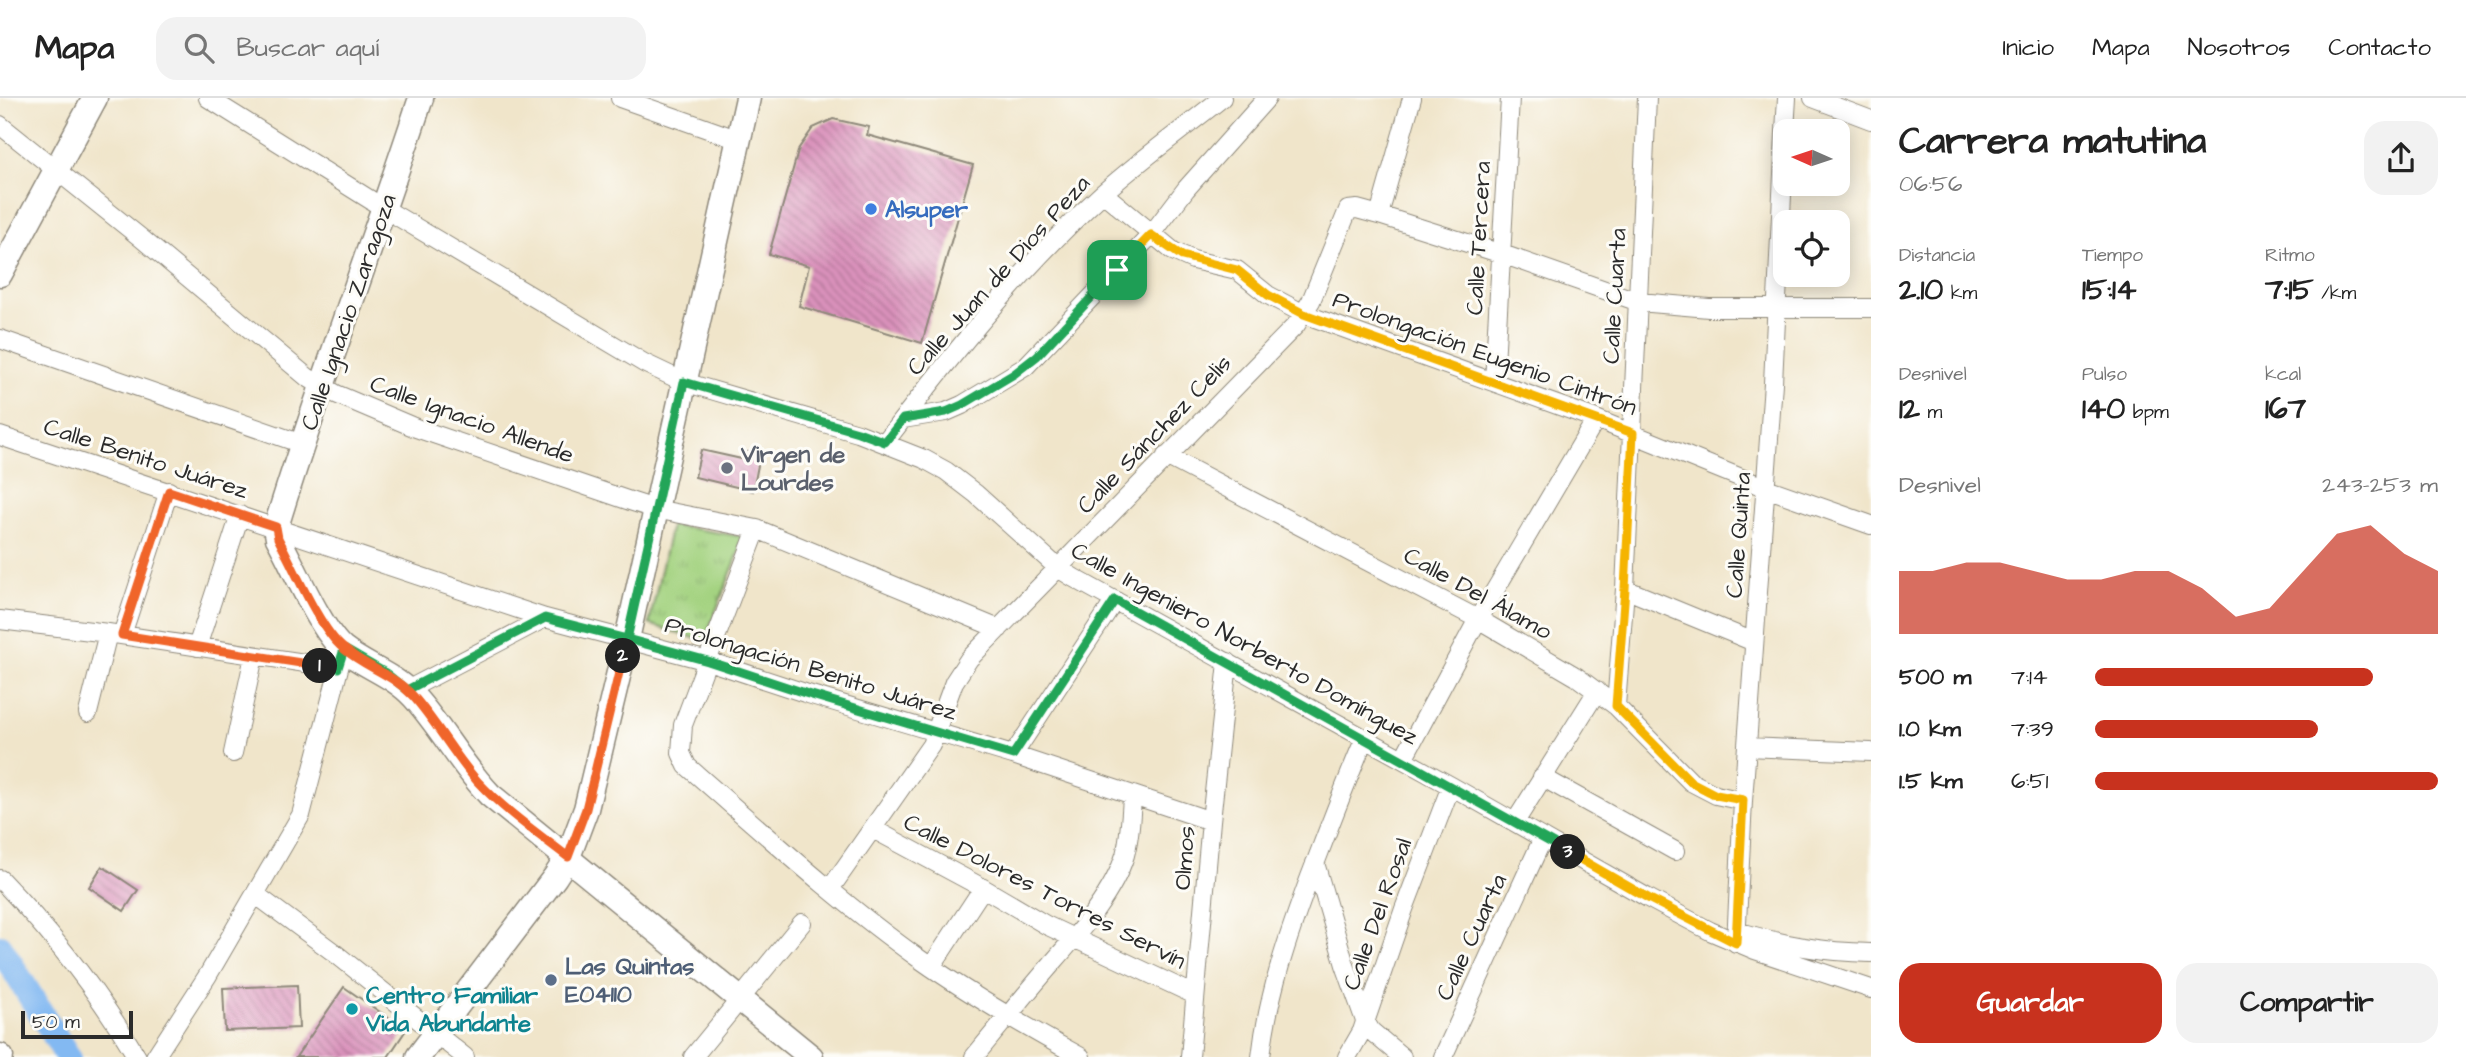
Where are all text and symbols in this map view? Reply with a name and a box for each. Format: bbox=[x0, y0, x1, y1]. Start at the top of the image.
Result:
search box bbox=[156, 17, 646, 80]
text: Mapa bbox=[35, 25, 114, 71]
icon: search bbox=[180, 29, 218, 67]
text: Buscar aquí bbox=[236, 30, 379, 66]
text: Inicio bbox=[2002, 31, 2054, 65]
text: Mapa bbox=[2092, 31, 2150, 65]
text: Nosotros bbox=[2188, 31, 2290, 65]
text: Contacto bbox=[2328, 31, 2431, 65]
text: Carrera matutina bbox=[1899, 116, 2206, 168]
north arrow bbox=[1773, 119, 1850, 196]
map controls bbox=[1773, 119, 1850, 287]
button: share bbox=[2364, 121, 2438, 195]
street label: Calle Tercera bbox=[1458, 160, 1500, 316]
street label: Calle Juan de Dios Peza bbox=[899, 168, 1098, 384]
text: 06:56 bbox=[1899, 168, 1962, 200]
street label: Calle Ignacio Zaragoza bbox=[293, 190, 406, 435]
place label: Alsuper bbox=[885, 193, 969, 227]
marker: Alsuper bbox=[863, 201, 879, 217]
button: locate bbox=[1773, 210, 1850, 287]
street label: Calle Cuarta bbox=[1594, 227, 1636, 365]
pin bbox=[1087, 240, 1147, 300]
text: Distancia bbox=[1899, 242, 1975, 269]
text: Tiempo bbox=[2082, 242, 2143, 269]
text: Ritmo bbox=[2265, 242, 2315, 269]
icon: arrive bbox=[1098, 251, 1136, 289]
text: 2.10 bbox=[1899, 269, 1943, 311]
text: 15:14 bbox=[2082, 269, 2136, 311]
text: 7:15 bbox=[2265, 269, 2314, 311]
text: km bbox=[1943, 280, 1977, 307]
text: /km bbox=[2314, 280, 2356, 307]
street label: Prolongación Eugenio Cintrón bbox=[1327, 283, 1641, 426]
street label: Calle Sánchez Celis bbox=[1070, 347, 1240, 522]
text: Desnivel bbox=[1899, 361, 1967, 388]
text: Pulso bbox=[2082, 361, 2127, 388]
text: kcal bbox=[2265, 361, 2301, 388]
street label: Calle Ignacio Allende bbox=[365, 367, 578, 474]
text: 12 bbox=[1899, 388, 1920, 430]
text: 140 bbox=[2082, 388, 2125, 430]
text: 167 bbox=[2265, 388, 2306, 430]
text: m bbox=[1920, 399, 1942, 426]
text: bpm bbox=[2125, 399, 2169, 426]
street label: Calle Benito Juárez bbox=[39, 410, 252, 508]
place label: Virgen de Lourdes bbox=[740, 438, 845, 500]
marker: Virgen de Lourdes bbox=[719, 460, 735, 476]
text: Desnivel bbox=[1899, 469, 1981, 501]
text: 243–253 m bbox=[2322, 469, 2438, 501]
street label: Calle Quinta bbox=[1718, 471, 1760, 599]
street label: Calle Ingeniero Norberto Domínguez bbox=[1064, 534, 1424, 755]
street label: Calle Del Álamo bbox=[1397, 539, 1558, 649]
street label: Prolongación Benito Juárez bbox=[660, 608, 961, 731]
pin: 2 bbox=[606, 638, 640, 674]
text: 2 bbox=[617, 642, 628, 669]
pin: 1 bbox=[302, 648, 338, 684]
text: 1 bbox=[318, 652, 321, 679]
text: 500 m bbox=[1899, 661, 1971, 693]
text: 7:14 bbox=[2011, 661, 2048, 693]
text: 1.0 km bbox=[1899, 713, 1961, 745]
text: 7:39 bbox=[2011, 713, 2054, 745]
text: 1.5 km bbox=[1899, 765, 1963, 797]
text: 6:51 bbox=[2011, 765, 2049, 797]
street label: Calle Dolores Torres Servín bbox=[897, 806, 1192, 978]
street label: Olmos bbox=[1166, 825, 1204, 891]
street label: Calle Del Rosal bbox=[1335, 833, 1421, 995]
pin: 3 bbox=[1550, 834, 1586, 870]
text: 3 bbox=[1563, 838, 1572, 865]
street label: Calle Cuarta bbox=[1428, 869, 1516, 1006]
place label: Las Quintas E04110 bbox=[565, 950, 694, 1012]
button: Guardar bbox=[1899, 963, 2162, 1043]
button: Compartir bbox=[2176, 963, 2438, 1043]
marker: Las Quintas E04110 bbox=[543, 972, 559, 988]
place label: Centro Familiar Vida Abundante bbox=[365, 979, 539, 1041]
marker: Centro Familiar Vida Abundante bbox=[344, 1001, 360, 1017]
scale bar bbox=[21, 1008, 133, 1040]
text: 50 m bbox=[32, 1009, 80, 1036]

